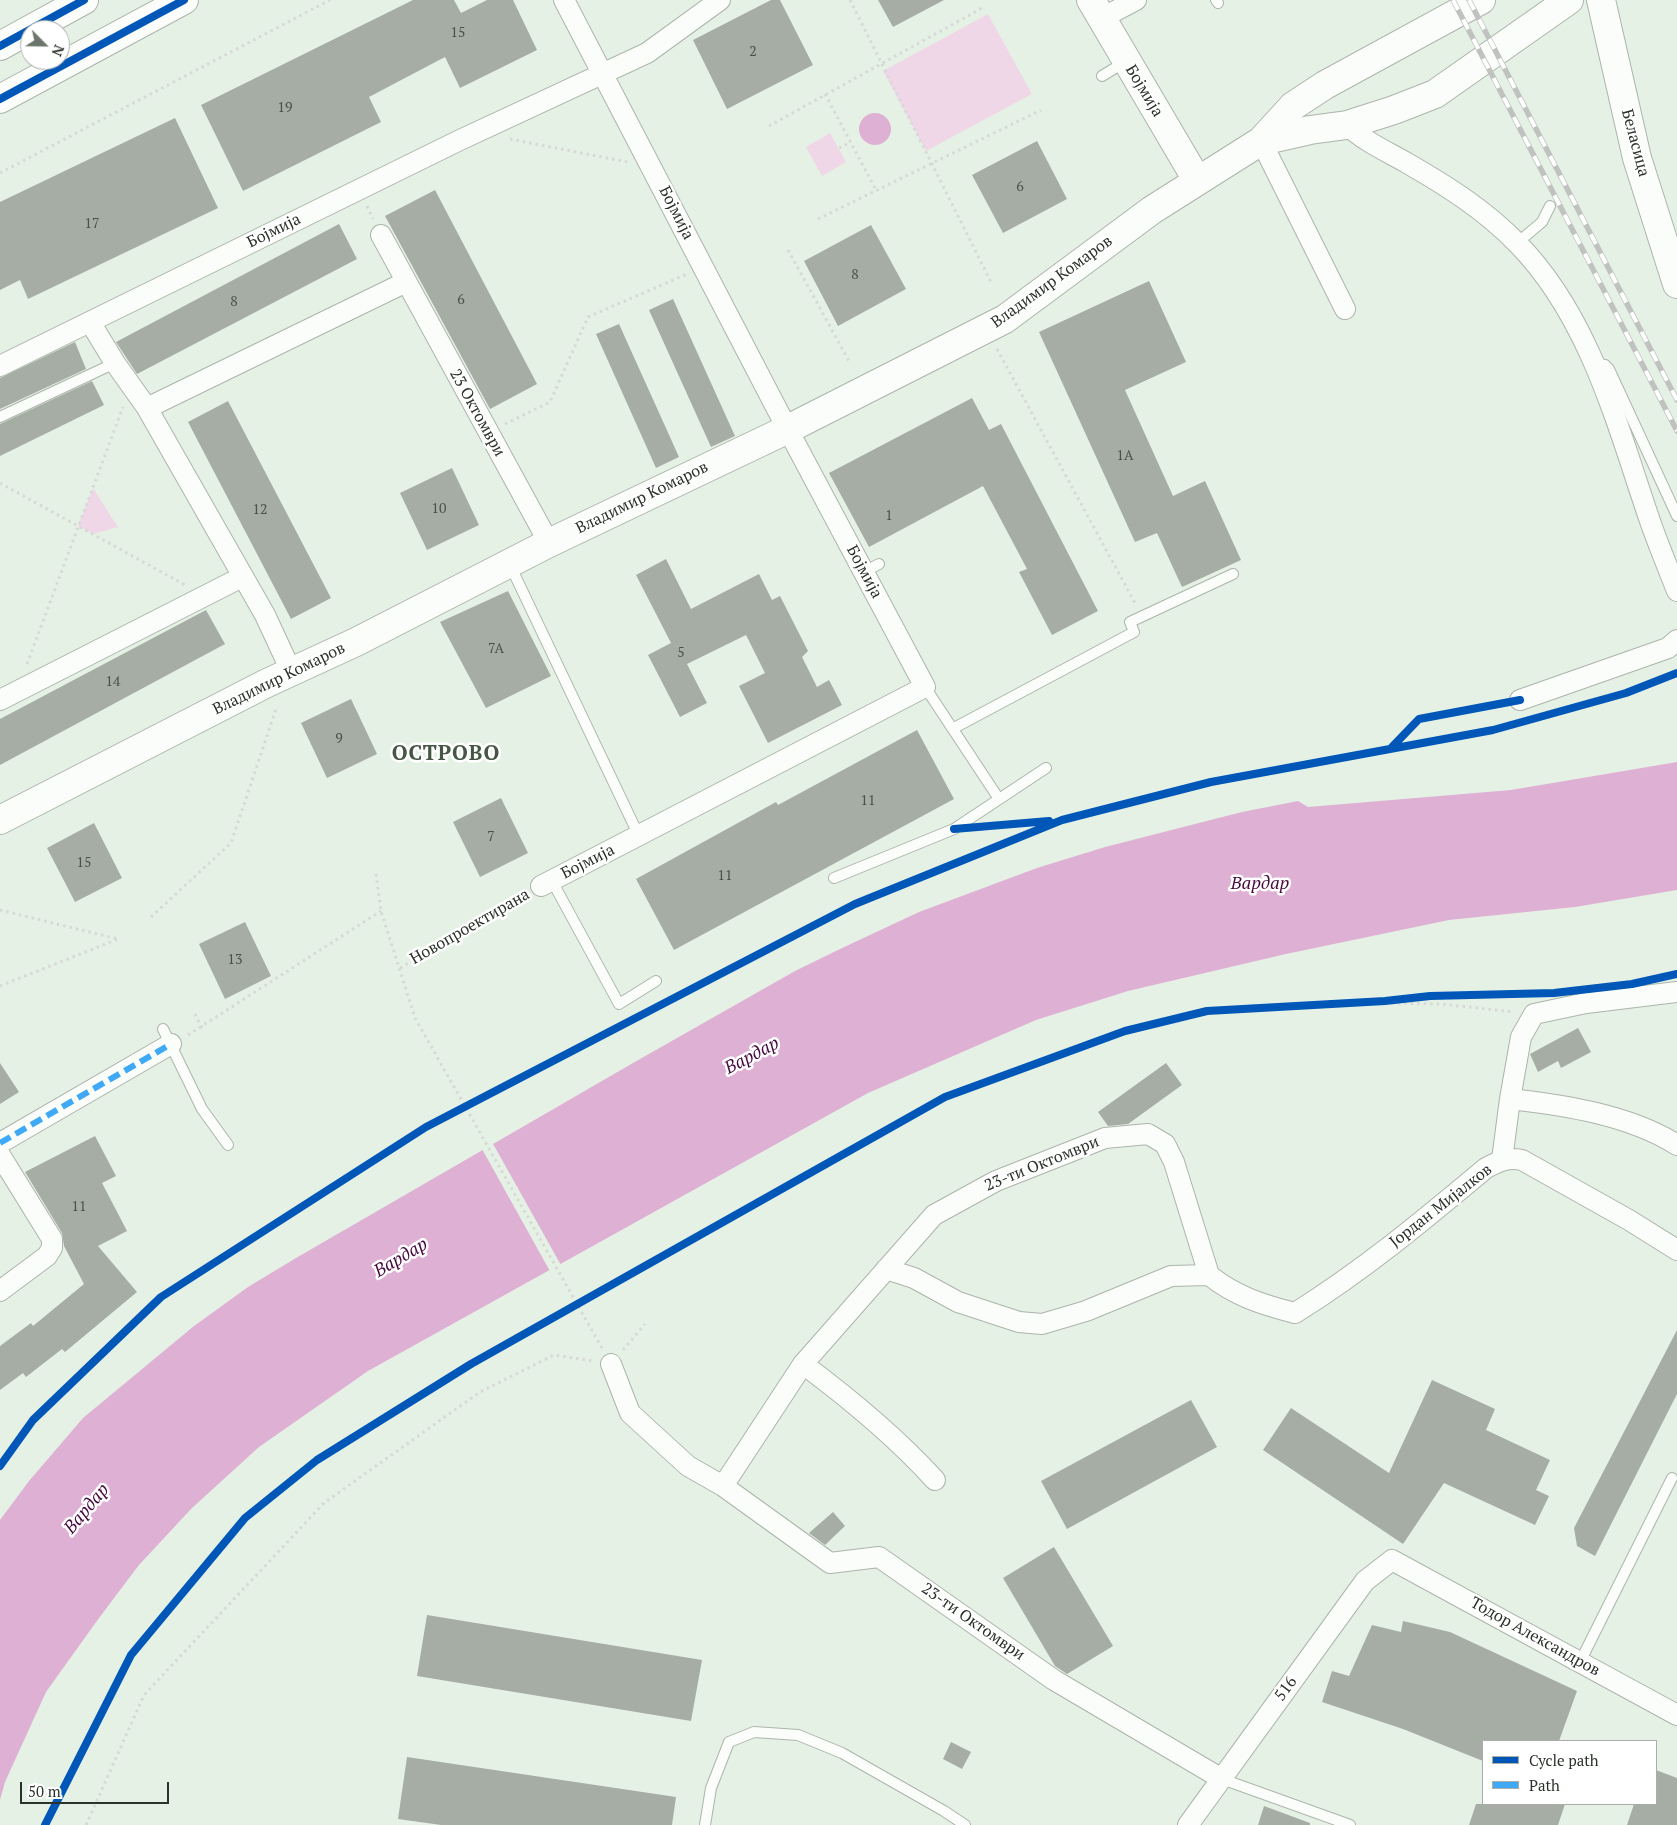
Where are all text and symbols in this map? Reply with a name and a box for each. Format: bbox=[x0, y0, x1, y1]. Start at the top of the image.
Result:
north arrow bbox=[20, 20, 70, 70]
house number: 15 bbox=[451, 25, 465, 41]
text: N bbox=[48, 42, 69, 59]
house number: 2 bbox=[749, 44, 757, 60]
street label: Бојмија bbox=[1121, 62, 1167, 120]
house number: 19 bbox=[278, 100, 292, 116]
street label: Беласица bbox=[1617, 107, 1653, 179]
house number: 6 bbox=[1016, 179, 1024, 195]
street label: Бојмија bbox=[654, 183, 698, 243]
street label: Бојмија bbox=[244, 210, 304, 252]
house number: 17 bbox=[85, 216, 99, 232]
street label: Владимир Комаров bbox=[988, 232, 1116, 332]
house number: 8 bbox=[851, 267, 859, 283]
house number: 6 bbox=[457, 292, 465, 308]
house number: 8 bbox=[230, 294, 238, 310]
street label: 23 Октомври bbox=[445, 366, 509, 460]
house number: 1А bbox=[1116, 448, 1134, 464]
street label: Владимир Комаров bbox=[573, 458, 711, 538]
house number: 10 bbox=[432, 501, 446, 517]
house number: 12 bbox=[253, 502, 267, 518]
house number: 1 bbox=[885, 508, 893, 524]
street label: Бојмија bbox=[842, 542, 886, 602]
street label: Владимир Комаров bbox=[210, 639, 348, 719]
house number: 7А bbox=[488, 641, 504, 657]
house number: 5 bbox=[677, 645, 685, 661]
house number: 14 bbox=[106, 674, 120, 690]
house number: 9 bbox=[335, 731, 343, 747]
district label: ОСТРОВО bbox=[391, 741, 501, 767]
house number: 11 bbox=[861, 793, 875, 809]
house number: 7 bbox=[487, 829, 495, 845]
street label: Бојмија bbox=[558, 840, 618, 884]
house number: 15 bbox=[77, 855, 91, 871]
house number: 11 bbox=[718, 868, 732, 884]
water label: Вардар bbox=[1231, 873, 1289, 895]
street label: Новопроектирана bbox=[407, 885, 533, 969]
house number: 13 bbox=[228, 952, 242, 968]
water label: Вардар bbox=[721, 1033, 783, 1079]
street label: 23-ти Октомври bbox=[982, 1132, 1102, 1196]
street label: Јордан Мијалков bbox=[1386, 1160, 1496, 1252]
house number: 11 bbox=[72, 1199, 86, 1215]
water label: Вардар bbox=[370, 1234, 432, 1282]
water label: Вардар bbox=[60, 1480, 114, 1538]
street label: 23-ти Октомври bbox=[918, 1579, 1028, 1665]
street label: Тодор Александров bbox=[1467, 1593, 1603, 1681]
street label: 516 bbox=[1271, 1673, 1301, 1705]
legend bbox=[1482, 1740, 1657, 1805]
text: Cycle path bbox=[1529, 1750, 1599, 1770]
scale bar bbox=[22, 1772, 171, 1804]
text: Path bbox=[1529, 1775, 1560, 1795]
text: 50 m bbox=[28, 1781, 61, 1801]

